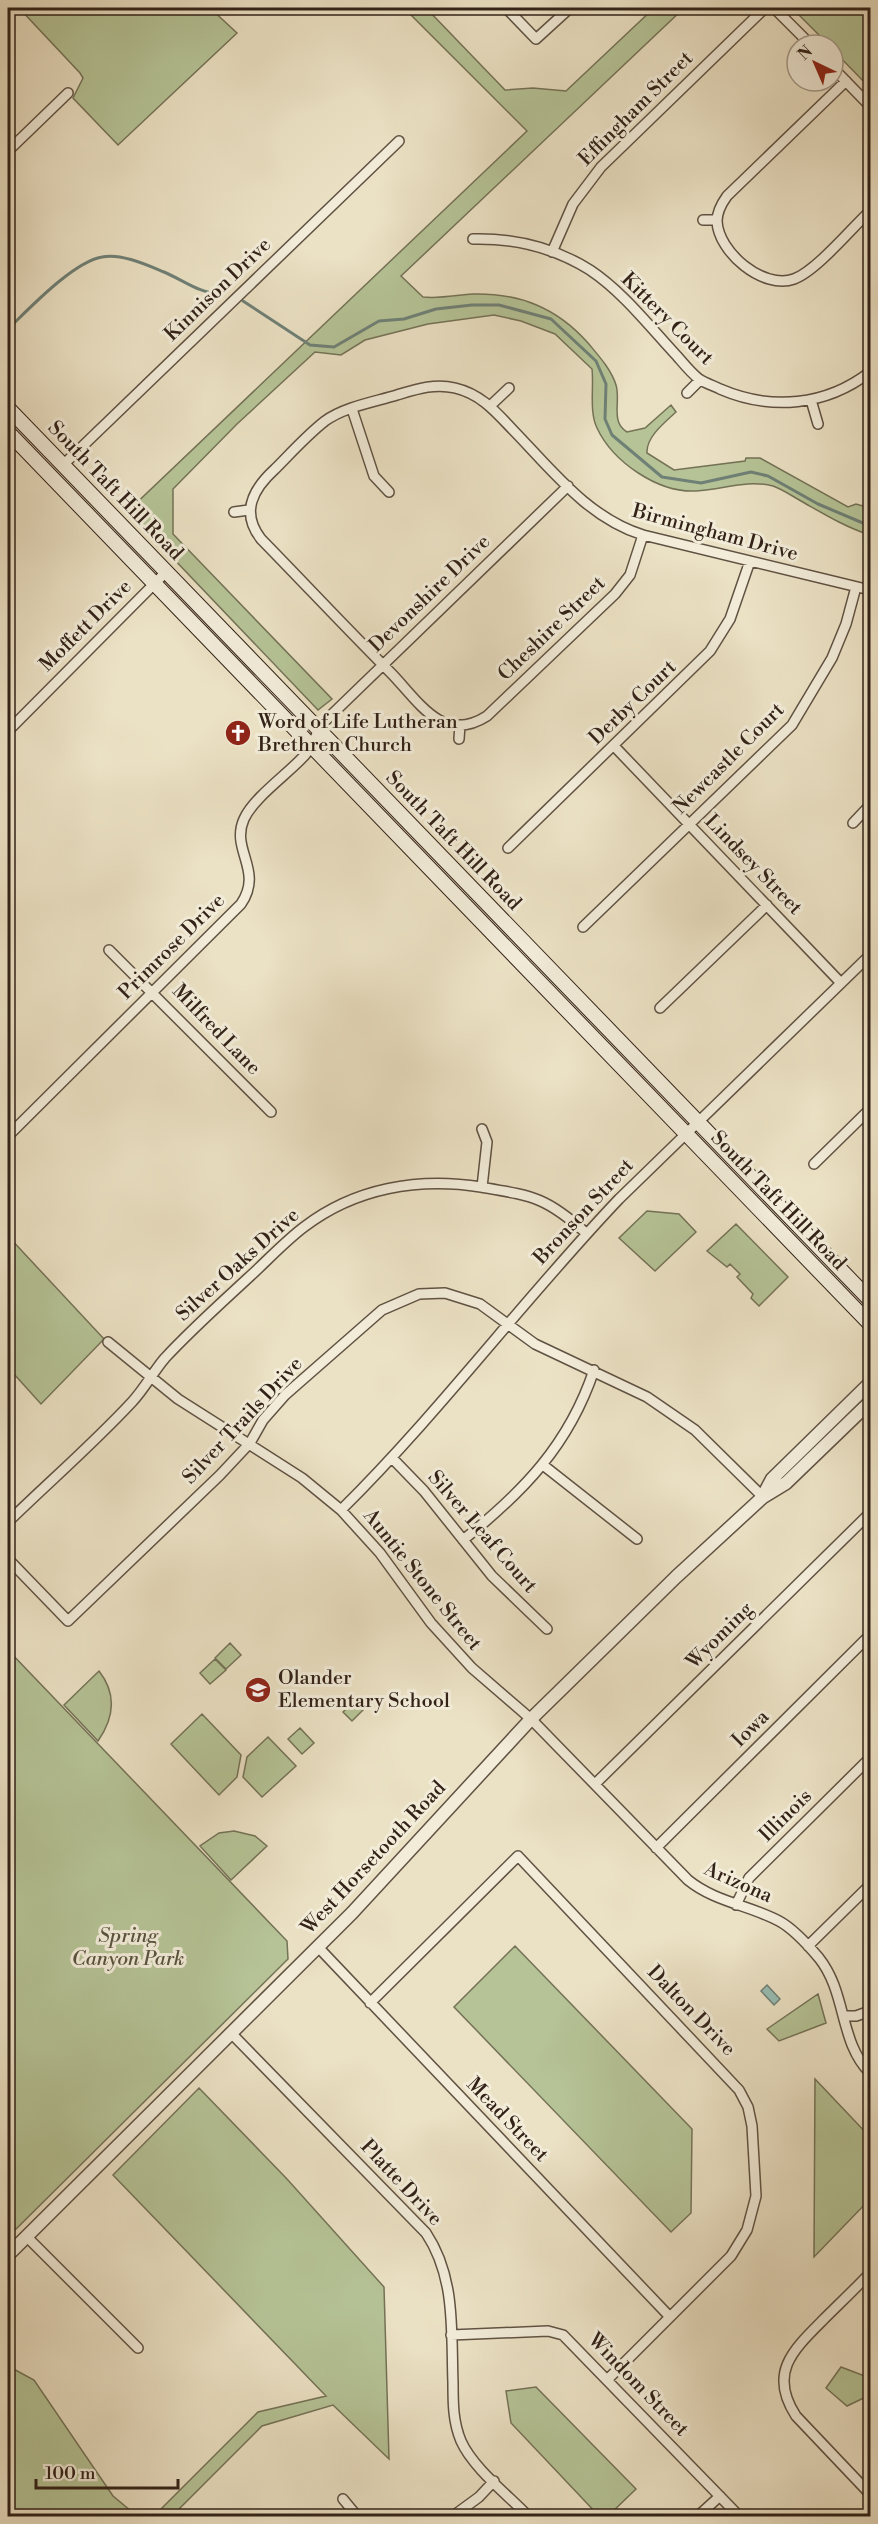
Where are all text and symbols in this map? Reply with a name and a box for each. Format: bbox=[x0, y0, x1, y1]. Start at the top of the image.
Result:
north arrow bbox=[785, 33, 845, 93]
text: N bbox=[794, 41, 817, 65]
street label: Effingham Street bbox=[573, 46, 699, 172]
street label: Kinnison Drive bbox=[159, 233, 277, 347]
street label: Kittery Court bbox=[615, 267, 719, 371]
street label: South Taft Hill Road bbox=[42, 416, 189, 567]
street label: Birmingham Drive bbox=[628, 499, 801, 567]
street label: Devonshire Drive bbox=[364, 530, 496, 658]
street label: Cheshire Street bbox=[493, 571, 611, 687]
street label: Moffett Drive bbox=[35, 575, 137, 677]
street label: Derby Court bbox=[584, 655, 682, 751]
street label: Newcastle Court bbox=[668, 698, 790, 820]
place label: Word of Life Lutheran Brethren Church bbox=[257, 710, 458, 758]
church icon: Word of Life Lutheran Brethren Church bbox=[223, 718, 253, 748]
street label: South Taft Hill Road bbox=[380, 766, 527, 917]
street label: Lindsey Street bbox=[699, 810, 807, 920]
street label: Primrose Drive bbox=[114, 889, 230, 1005]
street label: Milfred Lane bbox=[166, 979, 266, 1081]
street label: South Taft Hill Road bbox=[705, 1126, 852, 1277]
street label: Bronson Street bbox=[528, 1154, 640, 1271]
street label: Silver Oaks Drive bbox=[171, 1203, 305, 1327]
street label: Silver Trails Drive bbox=[178, 1352, 308, 1490]
street label: Silver Leaf Court bbox=[422, 1466, 542, 1598]
street label: Auntie Stone Street bbox=[357, 1503, 487, 1656]
street label: Wyoming bbox=[681, 1597, 759, 1675]
place label: Olander Elementary School bbox=[278, 1666, 450, 1714]
school or university icon: Olander Elementary School bbox=[243, 1675, 273, 1705]
street label: Iowa bbox=[727, 1705, 775, 1753]
street label: West Horsetooth Road bbox=[296, 1776, 452, 1941]
street label: Illinois bbox=[754, 1784, 818, 1848]
street label: Arizona bbox=[699, 1856, 777, 1909]
park label: Spring Canyon Park bbox=[72, 1924, 184, 1972]
street label: Dalton Drive bbox=[642, 1960, 740, 2062]
street label: Mead Street bbox=[461, 2073, 553, 2167]
street label: Platte Drive bbox=[355, 2135, 447, 2231]
street label: Windom Street bbox=[582, 2327, 694, 2442]
scale bar bbox=[36, 2452, 178, 2490]
text: 100 m bbox=[45, 2462, 96, 2485]

